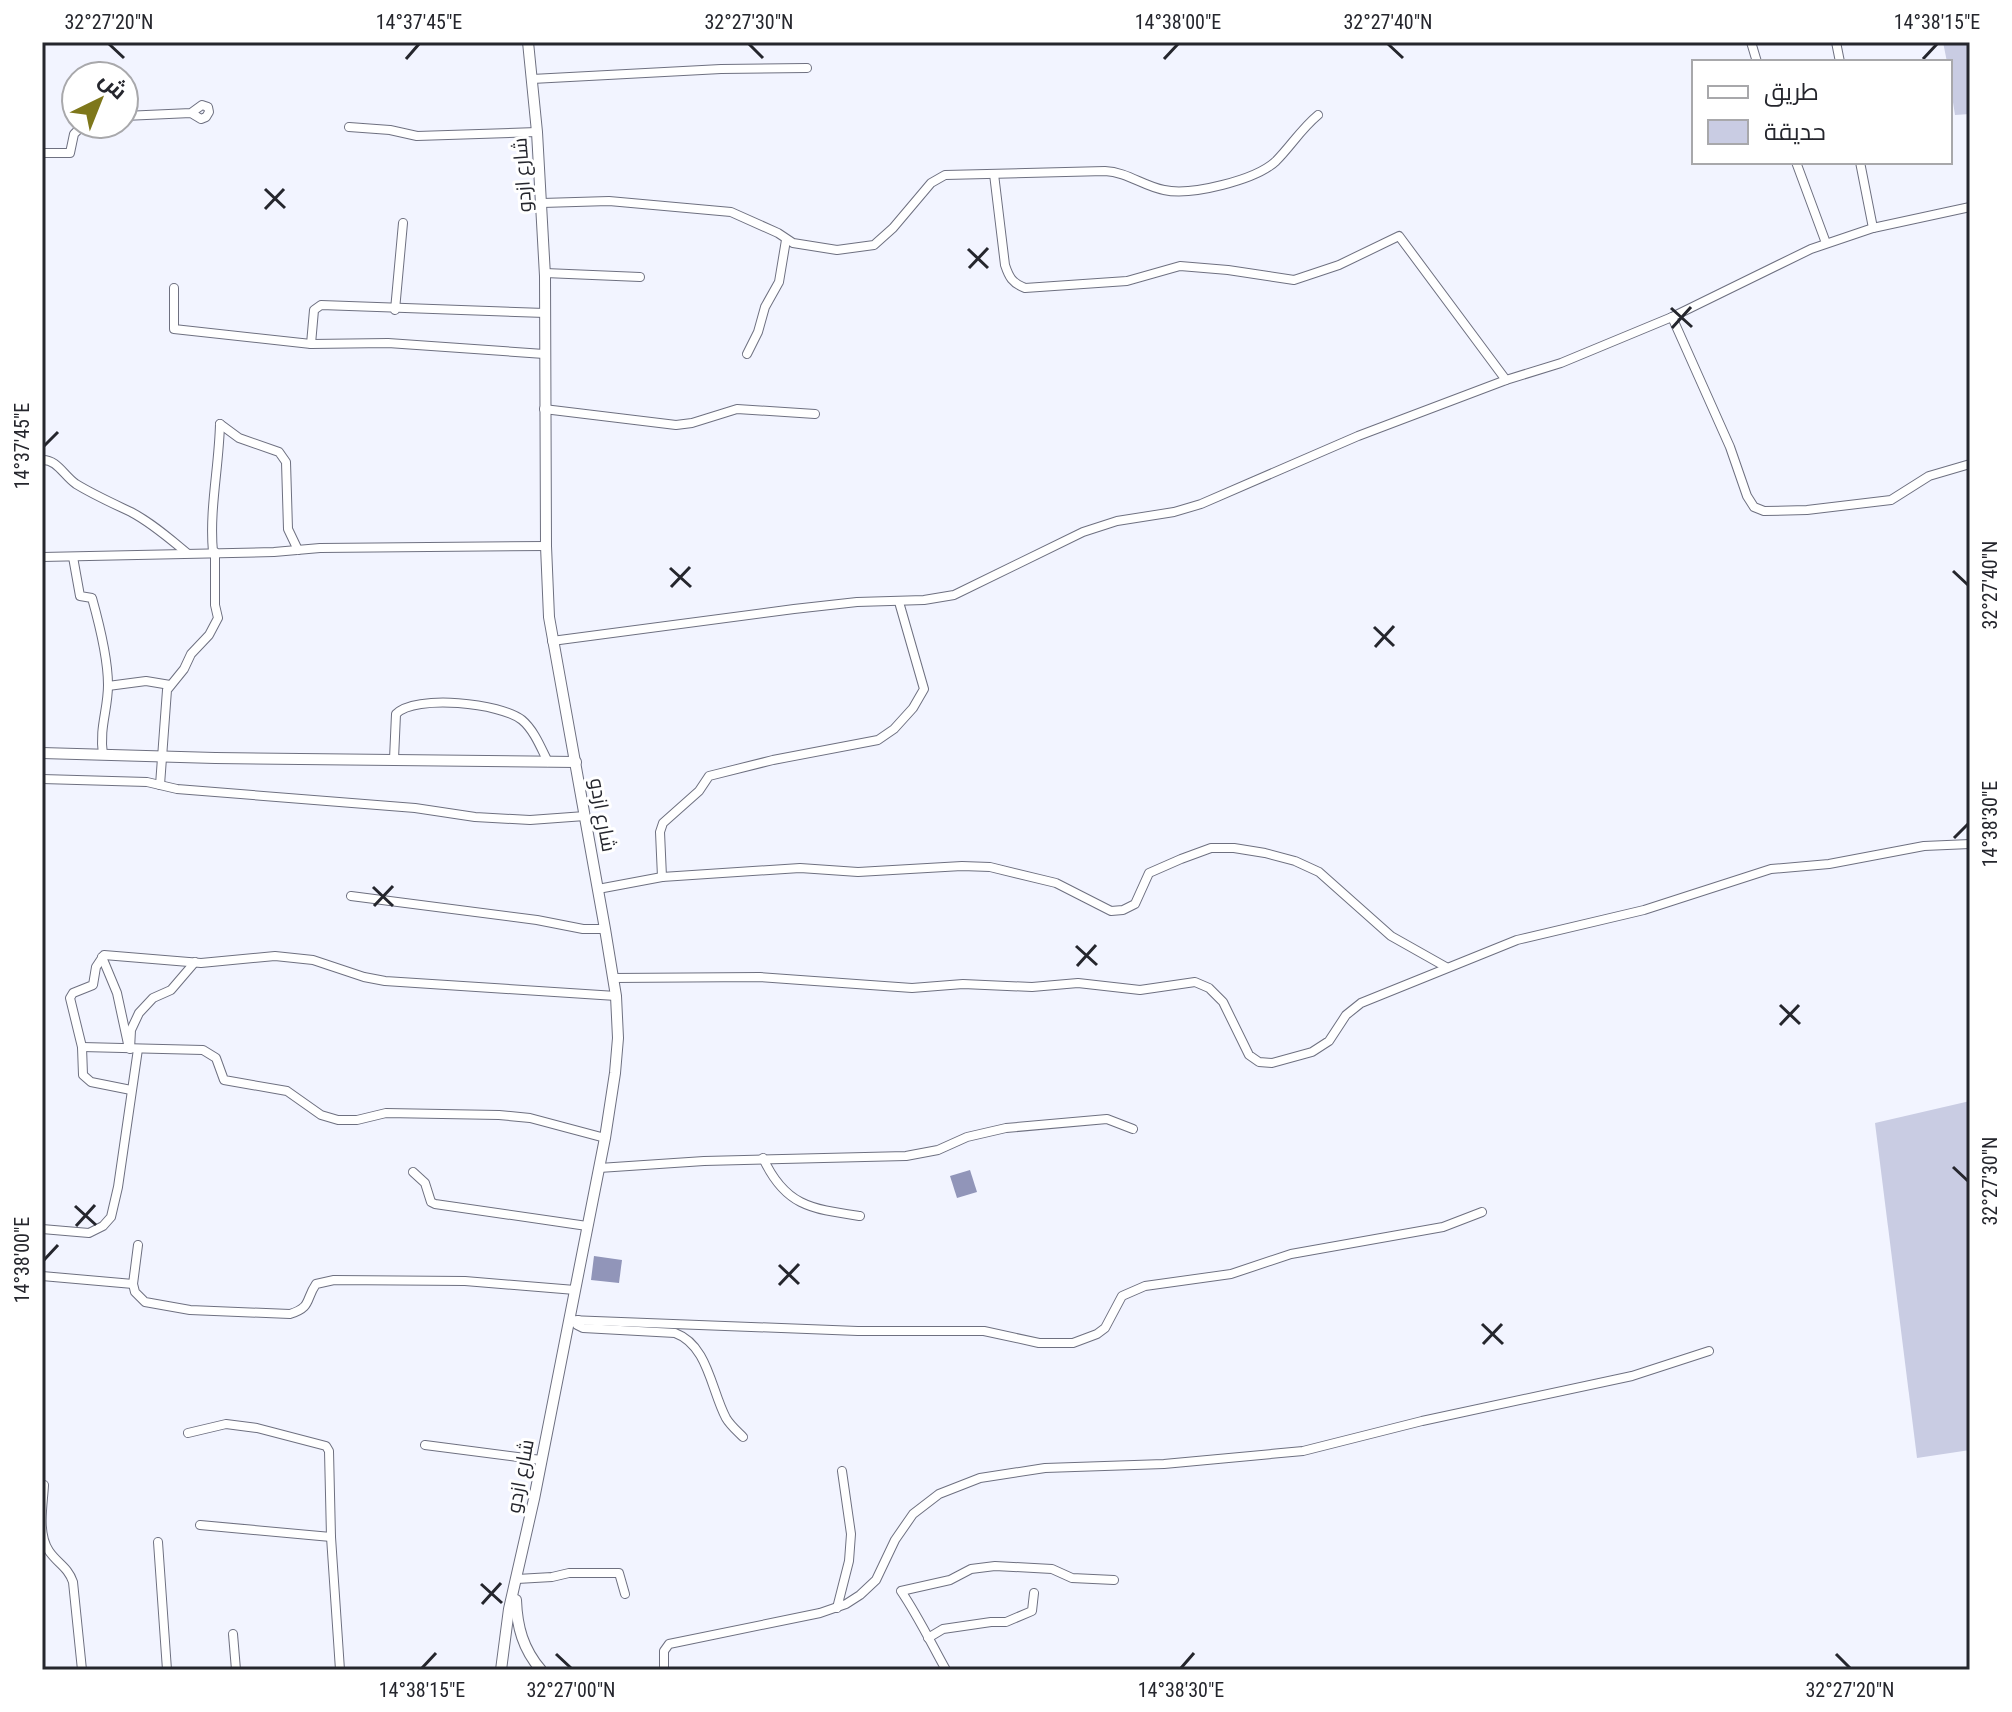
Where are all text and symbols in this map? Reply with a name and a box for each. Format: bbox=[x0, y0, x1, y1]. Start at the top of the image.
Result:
text: 32°27'20"N bbox=[64, 10, 154, 34]
text: 14°37'45"E bbox=[376, 10, 462, 34]
text: 32°27'30"N bbox=[704, 10, 794, 34]
text: 14°38'00"E bbox=[1135, 10, 1221, 34]
text: 32°27'40"N bbox=[1343, 10, 1433, 34]
text: 14°38'15"E bbox=[1894, 10, 1980, 34]
north arrow bbox=[60, 60, 140, 140]
legend bbox=[1692, 60, 1952, 164]
text: ش bbox=[94, 67, 132, 105]
text: طريق bbox=[1764, 78, 1819, 107]
text: حديقة bbox=[1764, 118, 1826, 146]
street label: شارع ازدو bbox=[507, 137, 539, 213]
text: 14°37'45"E bbox=[10, 403, 34, 489]
text: 32°27'40"N bbox=[1978, 540, 2002, 630]
street label: شارع ازدو bbox=[583, 776, 621, 854]
text: 14°38'30"E bbox=[1978, 781, 2002, 867]
text: 32°27'30"N bbox=[1978, 1136, 2002, 1226]
text: 14°38'00"E bbox=[10, 1217, 34, 1303]
street label: شارع ازدو bbox=[501, 1437, 541, 1515]
text: 14°38'15"E bbox=[379, 1678, 465, 1702]
text: 32°27'00"N bbox=[526, 1678, 616, 1702]
text: 14°38'30"E bbox=[1138, 1678, 1224, 1702]
text: 32°27'20"N bbox=[1805, 1678, 1895, 1702]

